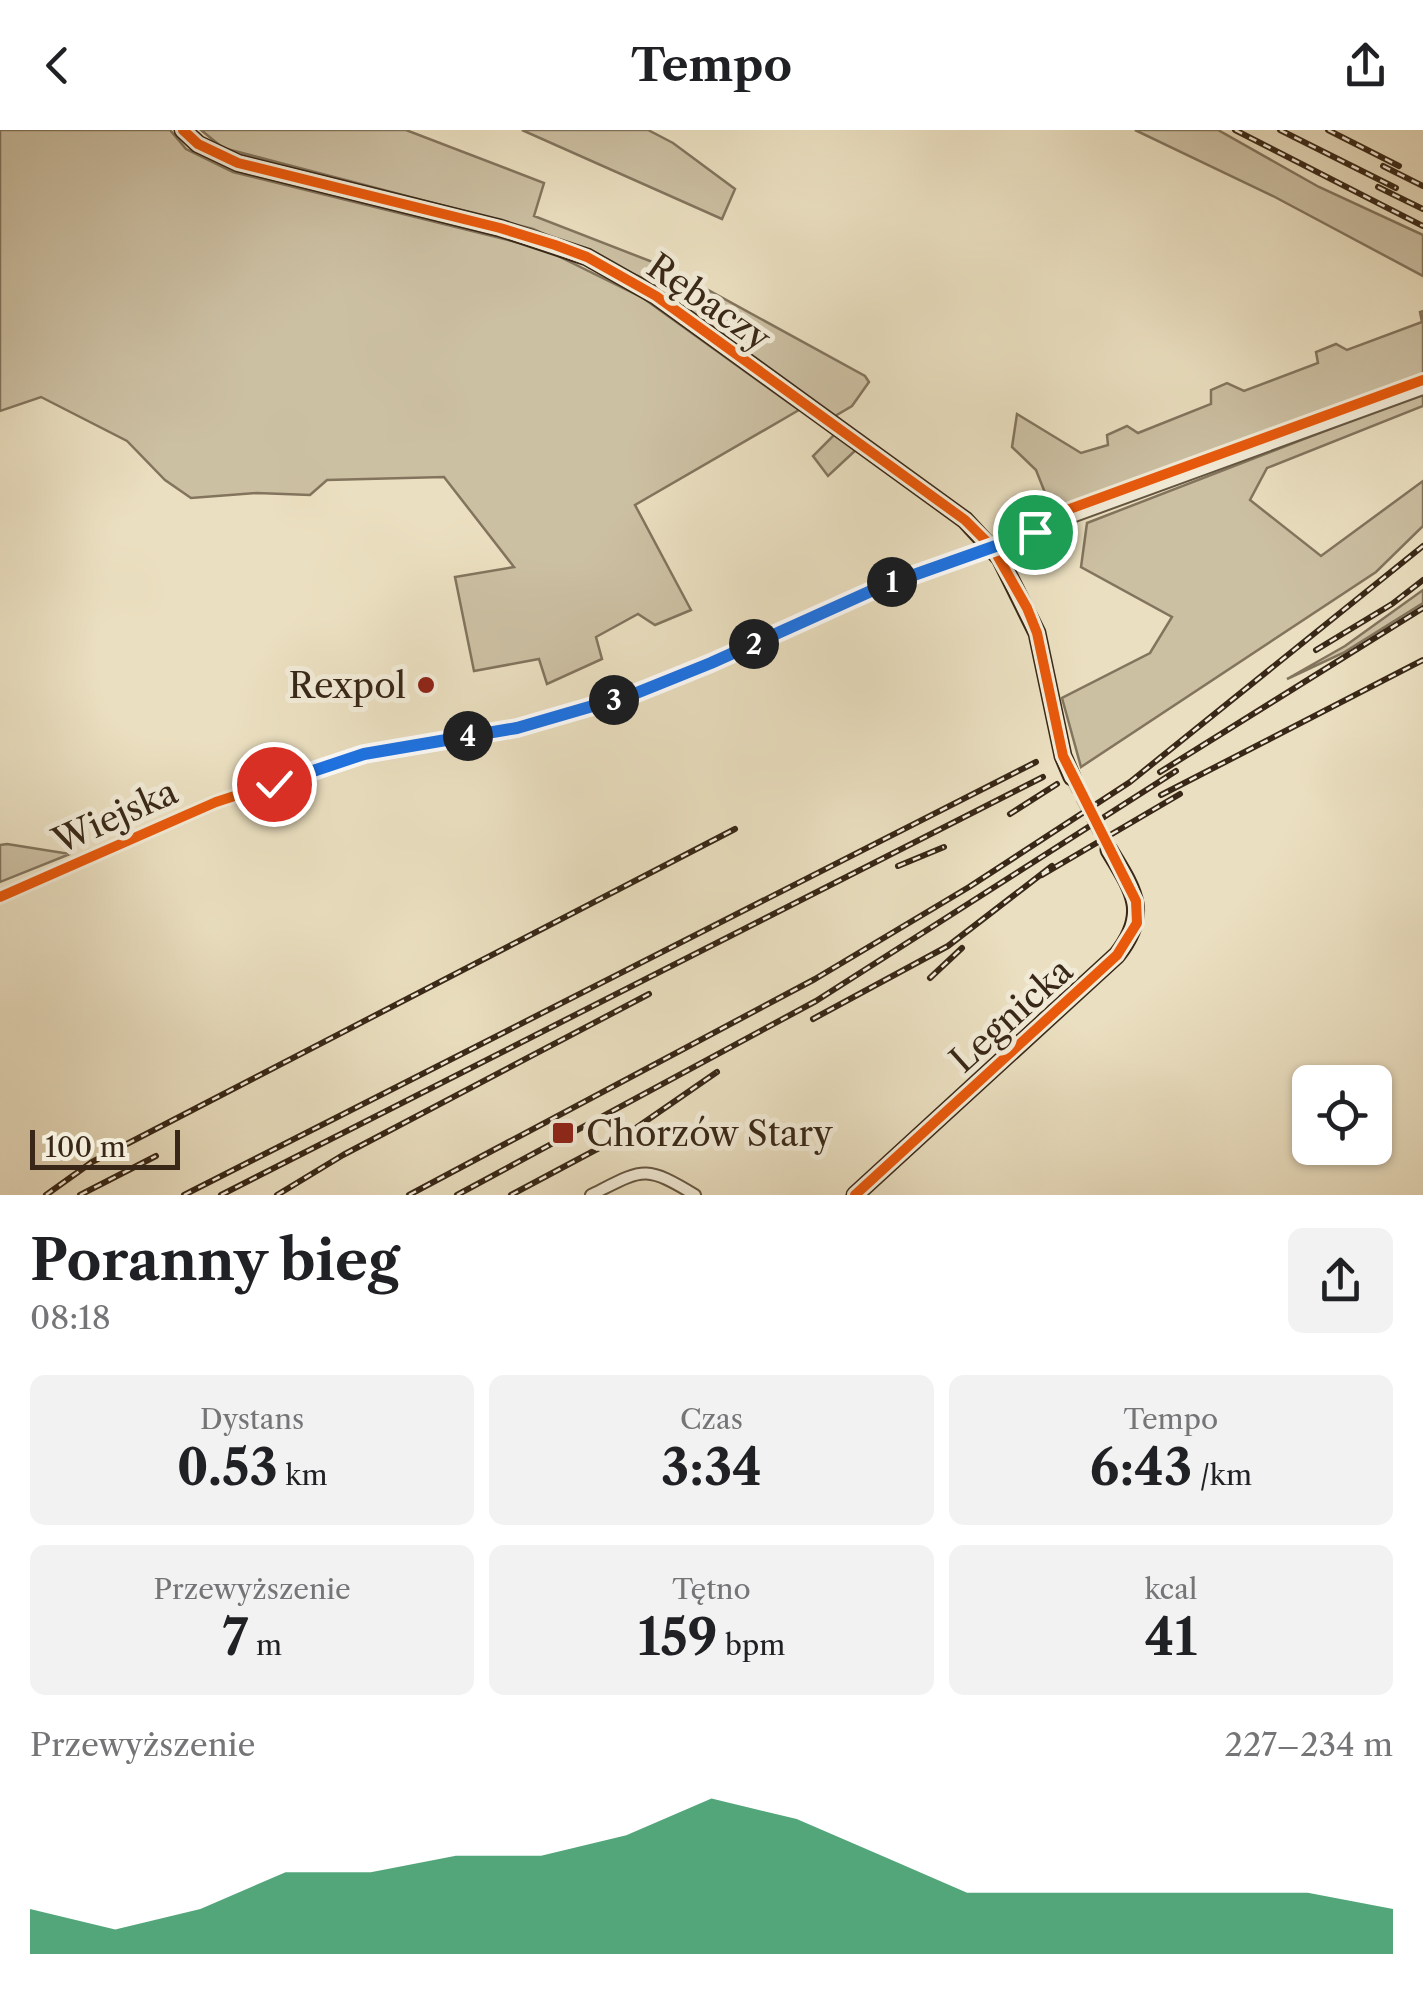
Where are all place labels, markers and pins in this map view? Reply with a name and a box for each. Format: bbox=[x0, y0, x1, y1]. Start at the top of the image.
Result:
pin bbox=[993, 490, 1078, 575]
pin: 1 bbox=[867, 557, 917, 607]
pin: 2 bbox=[729, 619, 779, 669]
place label: Rexpol bbox=[289, 664, 406, 707]
marker: Rexpol bbox=[415, 674, 437, 696]
pin: 3 bbox=[589, 675, 639, 725]
pin: 4 bbox=[443, 711, 493, 761]
pin bbox=[232, 742, 317, 827]
place label: Chorzów Stary bbox=[586, 1112, 833, 1155]
marker: Chorzów Stary bbox=[550, 1120, 576, 1146]

